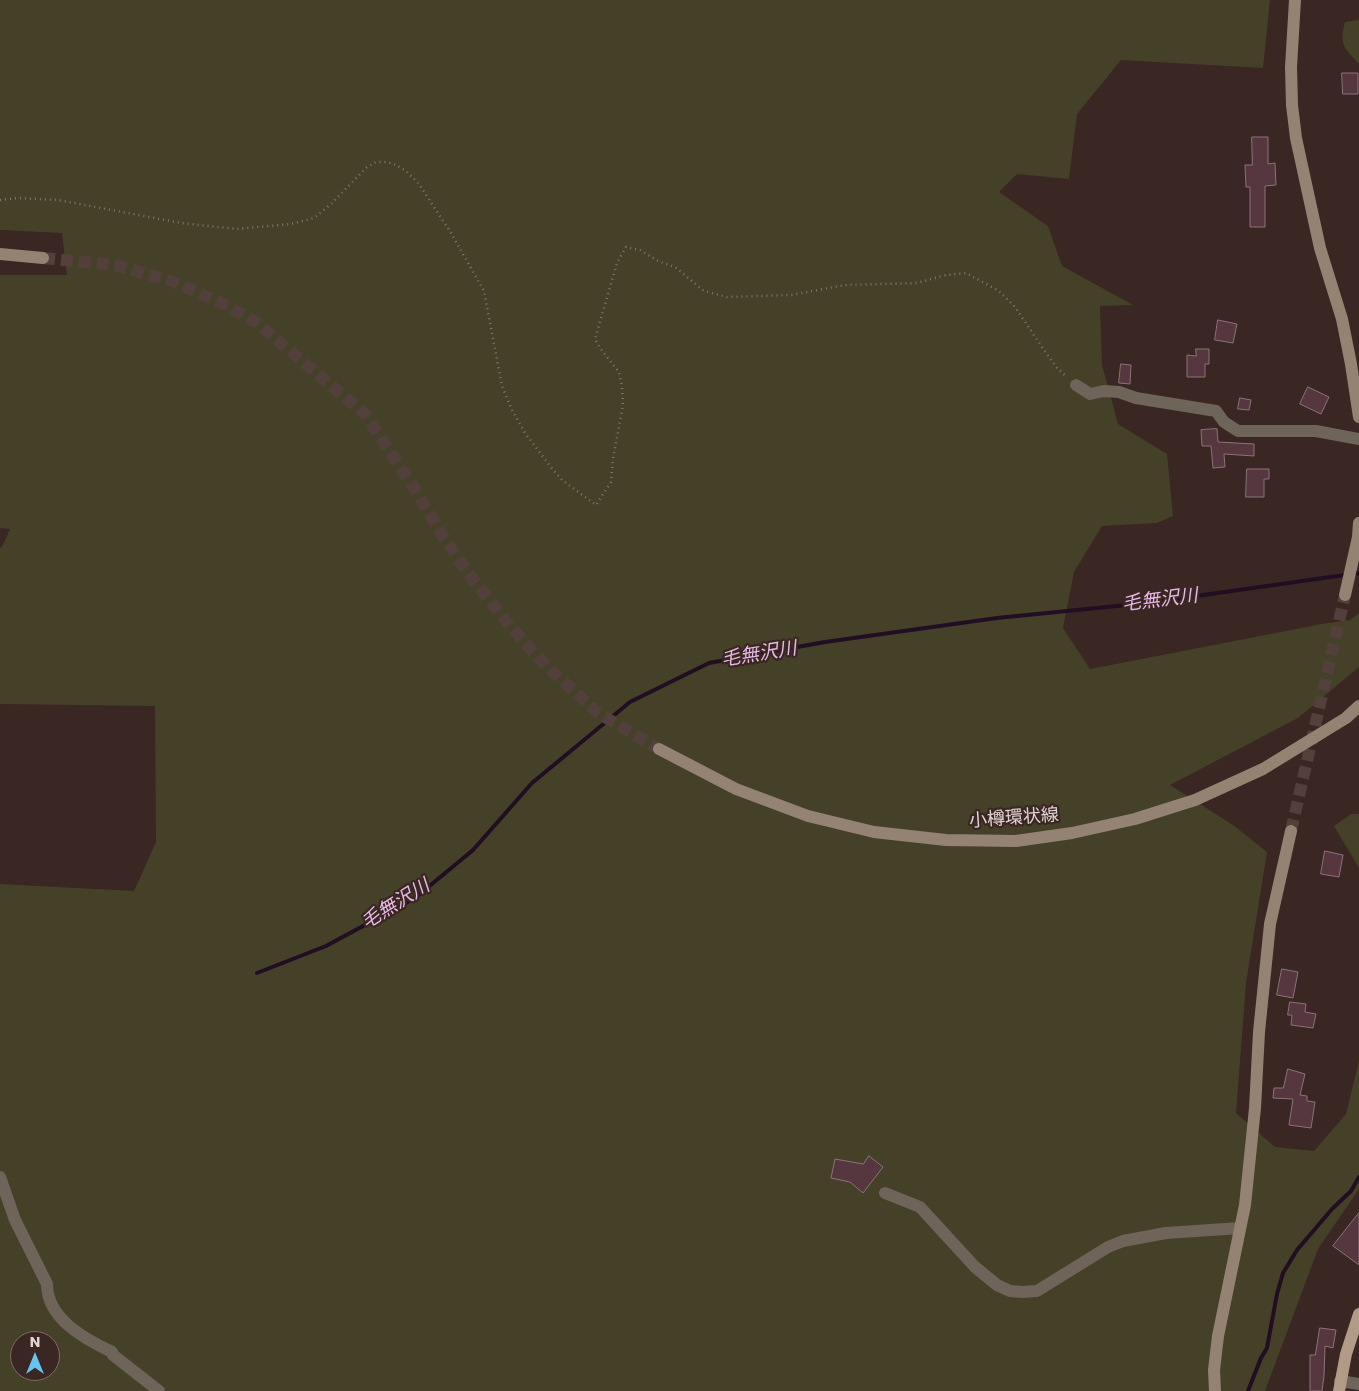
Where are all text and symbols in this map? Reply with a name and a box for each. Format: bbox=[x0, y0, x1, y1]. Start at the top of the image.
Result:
water label: 毛無沢川 bbox=[1121, 585, 1199, 617]
water label: 毛無沢川 bbox=[720, 638, 798, 672]
street label: 小樽環状線 bbox=[968, 805, 1060, 833]
water label: 毛無沢川 bbox=[358, 875, 434, 935]
north arrow bbox=[10, 1331, 60, 1381]
text: N bbox=[30, 1332, 40, 1352]

